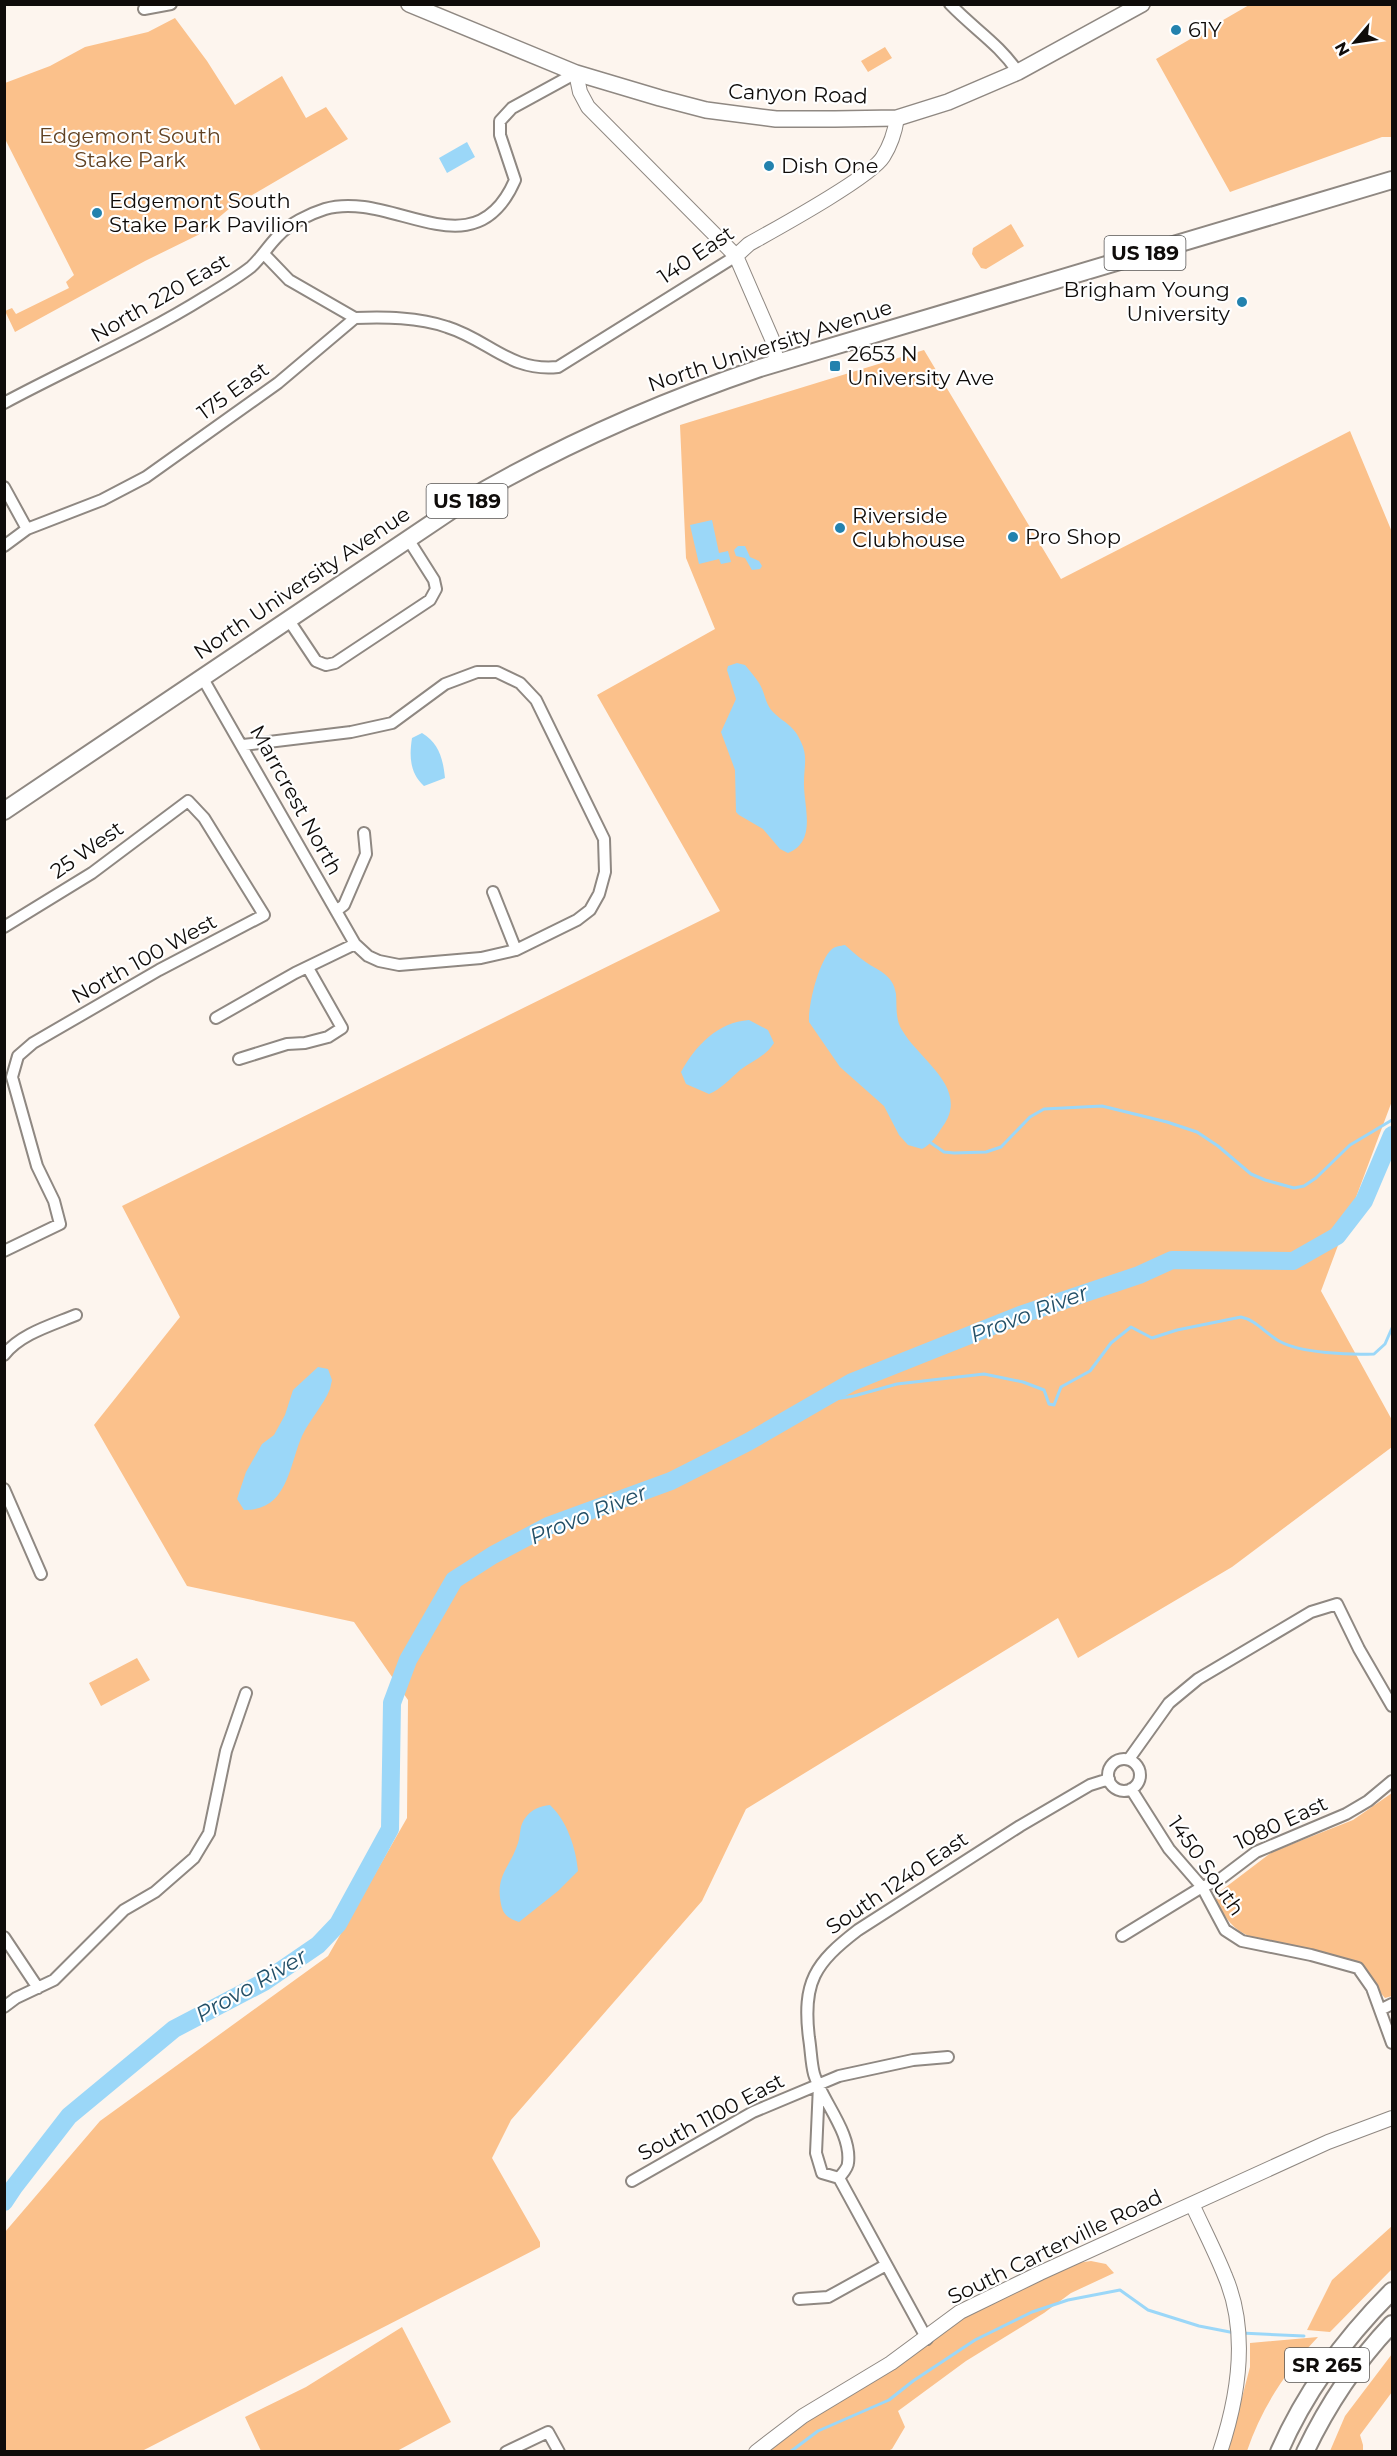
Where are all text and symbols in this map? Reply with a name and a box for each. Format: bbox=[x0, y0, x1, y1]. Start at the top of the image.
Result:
north arrow bbox=[1325, 12, 1385, 72]
place label: 61Y bbox=[1188, 17, 1222, 42]
marker: 61Y bbox=[1169, 23, 1183, 37]
text: N bbox=[1331, 39, 1354, 59]
street label: Canyon Road bbox=[728, 79, 868, 108]
park label: Edgemont South Stake Park bbox=[39, 123, 221, 172]
place label: Dish One bbox=[781, 153, 878, 178]
marker: Dish One bbox=[762, 159, 776, 173]
place label: Edgemont South Stake Park Pavilion bbox=[109, 188, 309, 237]
marker: Edgemont South Stake Park Pavilion bbox=[90, 206, 104, 220]
street label: 140 East bbox=[653, 220, 738, 289]
road number: US 189 bbox=[1104, 236, 1186, 270]
street label: North 220 East bbox=[86, 248, 233, 347]
place label: Brigham Young University bbox=[1064, 277, 1231, 326]
street label: North University Avenue bbox=[645, 294, 895, 397]
marker: Brigham Young University bbox=[1235, 295, 1249, 309]
place label: 2653 N University Ave bbox=[847, 341, 994, 390]
street label: 175 East bbox=[192, 356, 273, 425]
marker: 2653 N University Ave bbox=[828, 359, 842, 373]
road number: US 189 bbox=[426, 484, 508, 518]
street label: North University Avenue bbox=[189, 501, 415, 664]
place label: Riverside Clubhouse bbox=[852, 503, 965, 552]
marker: Riverside Clubhouse bbox=[833, 521, 847, 535]
place label: Pro Shop bbox=[1025, 524, 1121, 549]
marker: Pro Shop bbox=[1006, 530, 1020, 544]
street label: Marrcrest North bbox=[245, 720, 348, 879]
street label: 25 West bbox=[46, 816, 128, 884]
street label: North 100 West bbox=[67, 908, 221, 1009]
water label: Provo River bbox=[966, 1278, 1093, 1348]
water label: Provo River bbox=[526, 1478, 652, 1550]
street label: 1080 East bbox=[1230, 1790, 1331, 1855]
street label: 1450 South bbox=[1163, 1811, 1250, 1920]
street label: South 1240 East bbox=[821, 1826, 972, 1939]
water label: Provo River bbox=[191, 1942, 313, 2028]
street label: South 1100 East bbox=[633, 2068, 788, 2166]
street label: South Carterville Road bbox=[944, 2184, 1166, 2309]
road number: SR 265 bbox=[1285, 2348, 1369, 2382]

